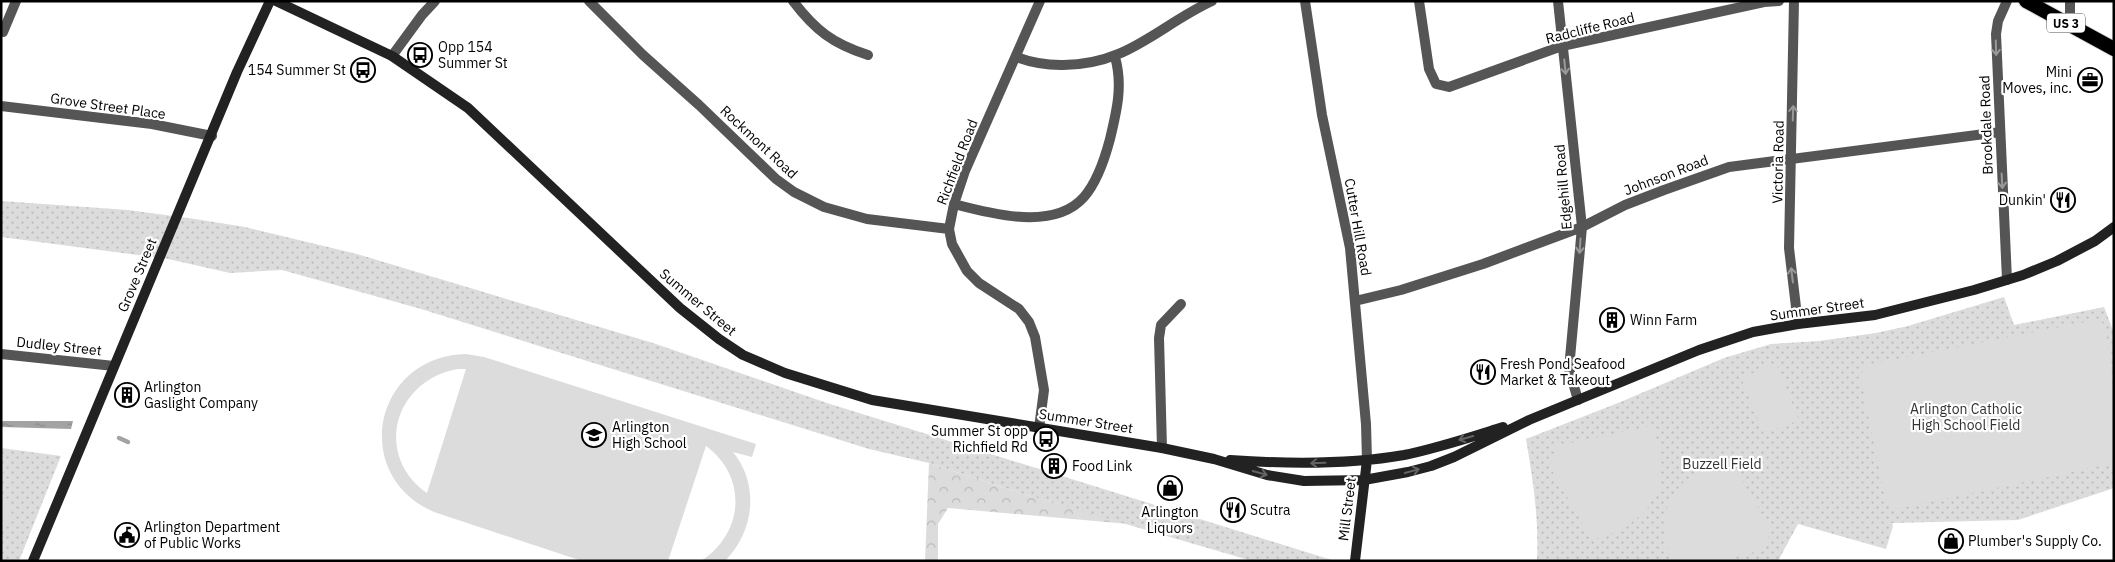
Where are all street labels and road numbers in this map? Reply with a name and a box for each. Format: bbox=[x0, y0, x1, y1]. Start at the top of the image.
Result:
street label: Radcliffe Road bbox=[1544, 8, 1636, 48]
road number: US 3 bbox=[2047, 13, 2085, 32]
street label: Brookdale Road bbox=[1975, 75, 1997, 175]
street label: Grove Street Place bbox=[49, 89, 167, 123]
street label: Rockmont Road bbox=[717, 102, 801, 182]
street label: Richfield Road bbox=[932, 117, 982, 207]
street label: Victoria Road bbox=[1768, 120, 1788, 204]
street label: Edgehill Road bbox=[1550, 144, 1576, 230]
street label: Johnson Road bbox=[1621, 151, 1711, 199]
street label: Cutter Hill Road bbox=[1341, 177, 1375, 277]
street label: Grove Street bbox=[113, 235, 161, 315]
street label: Summer Street bbox=[656, 265, 740, 340]
street label: Summer Street bbox=[1769, 293, 1865, 325]
street label: Dudley Street bbox=[15, 333, 103, 359]
street label: Summer Street bbox=[1038, 405, 1134, 437]
street label: Mill Street bbox=[1334, 476, 1360, 542]

